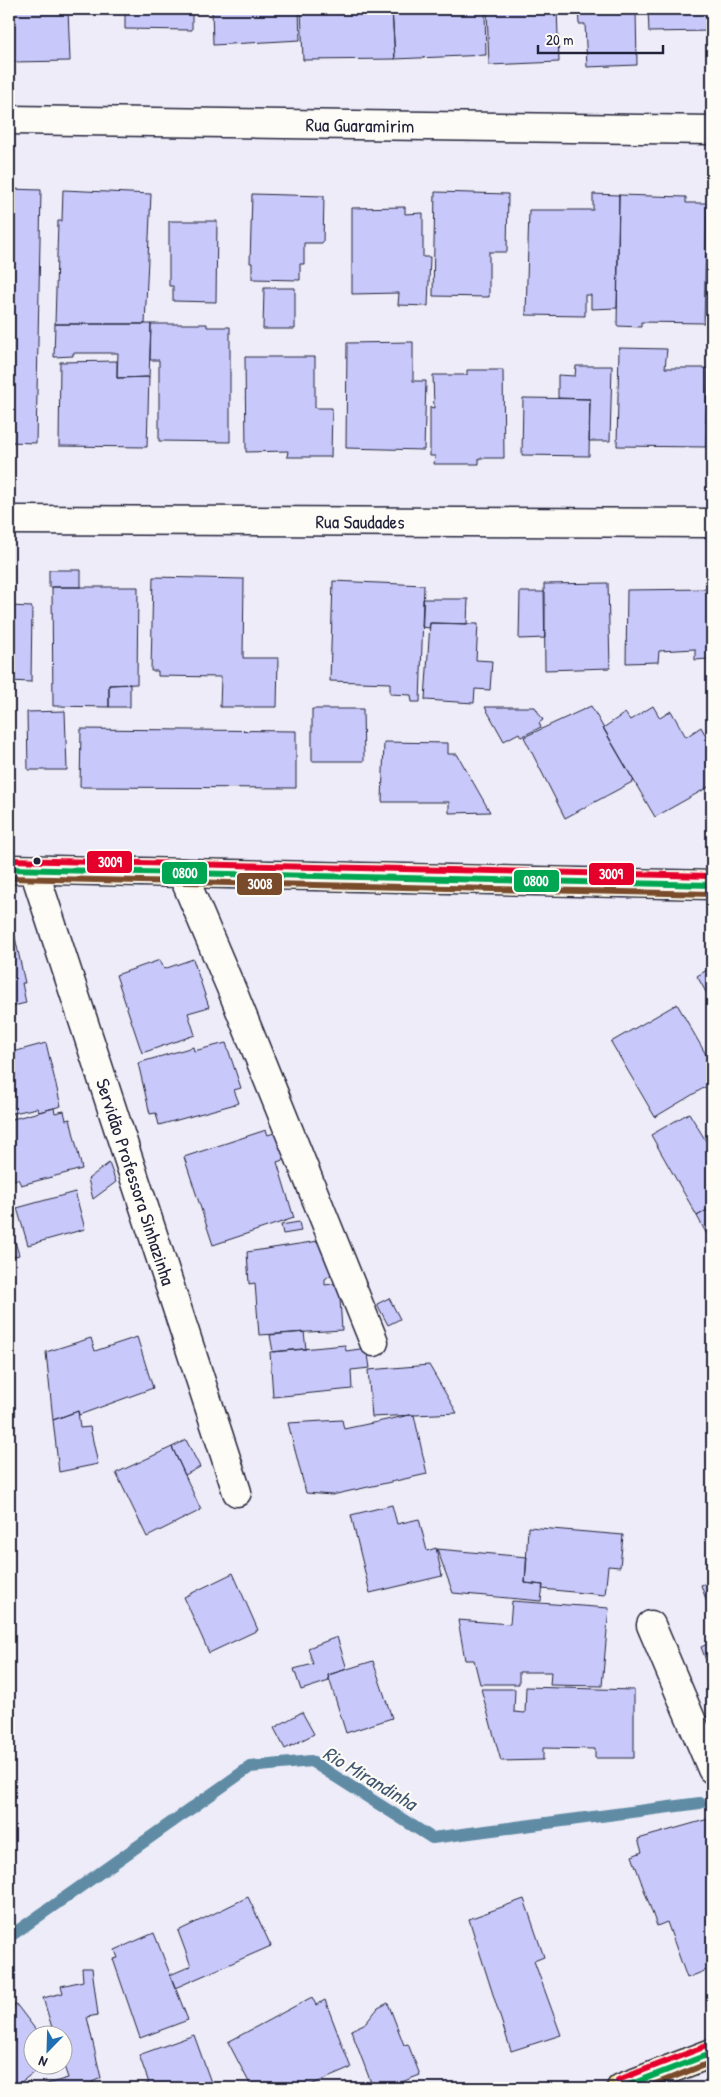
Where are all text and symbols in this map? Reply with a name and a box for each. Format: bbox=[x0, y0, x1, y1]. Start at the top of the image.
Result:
scale bar bbox=[538, 22, 664, 54]
text: 20 m bbox=[546, 29, 573, 50]
street label: Rua Guaramirim bbox=[305, 111, 415, 139]
street label: Rua Saudades bbox=[315, 508, 405, 535]
line badge: 3009 bbox=[86, 850, 133, 874]
text: 3009 bbox=[98, 852, 123, 871]
unlabelled marker bbox=[32, 856, 42, 866]
line badge: 0800 bbox=[161, 861, 208, 885]
line badge: 3009 bbox=[588, 862, 635, 886]
text: 0800 bbox=[173, 863, 198, 882]
text: 3009 bbox=[599, 864, 624, 883]
line badge: 0800 bbox=[513, 869, 560, 893]
text: 0800 bbox=[524, 871, 549, 890]
line badge: 3008 bbox=[236, 872, 283, 896]
text: 3008 bbox=[248, 874, 272, 893]
street label: Servidão Professora Sinhazinha bbox=[90, 1075, 182, 1289]
water label: Rio Mirandinha bbox=[318, 1739, 424, 1817]
north arrow bbox=[22, 2024, 72, 2074]
text: N bbox=[35, 2052, 50, 2073]

